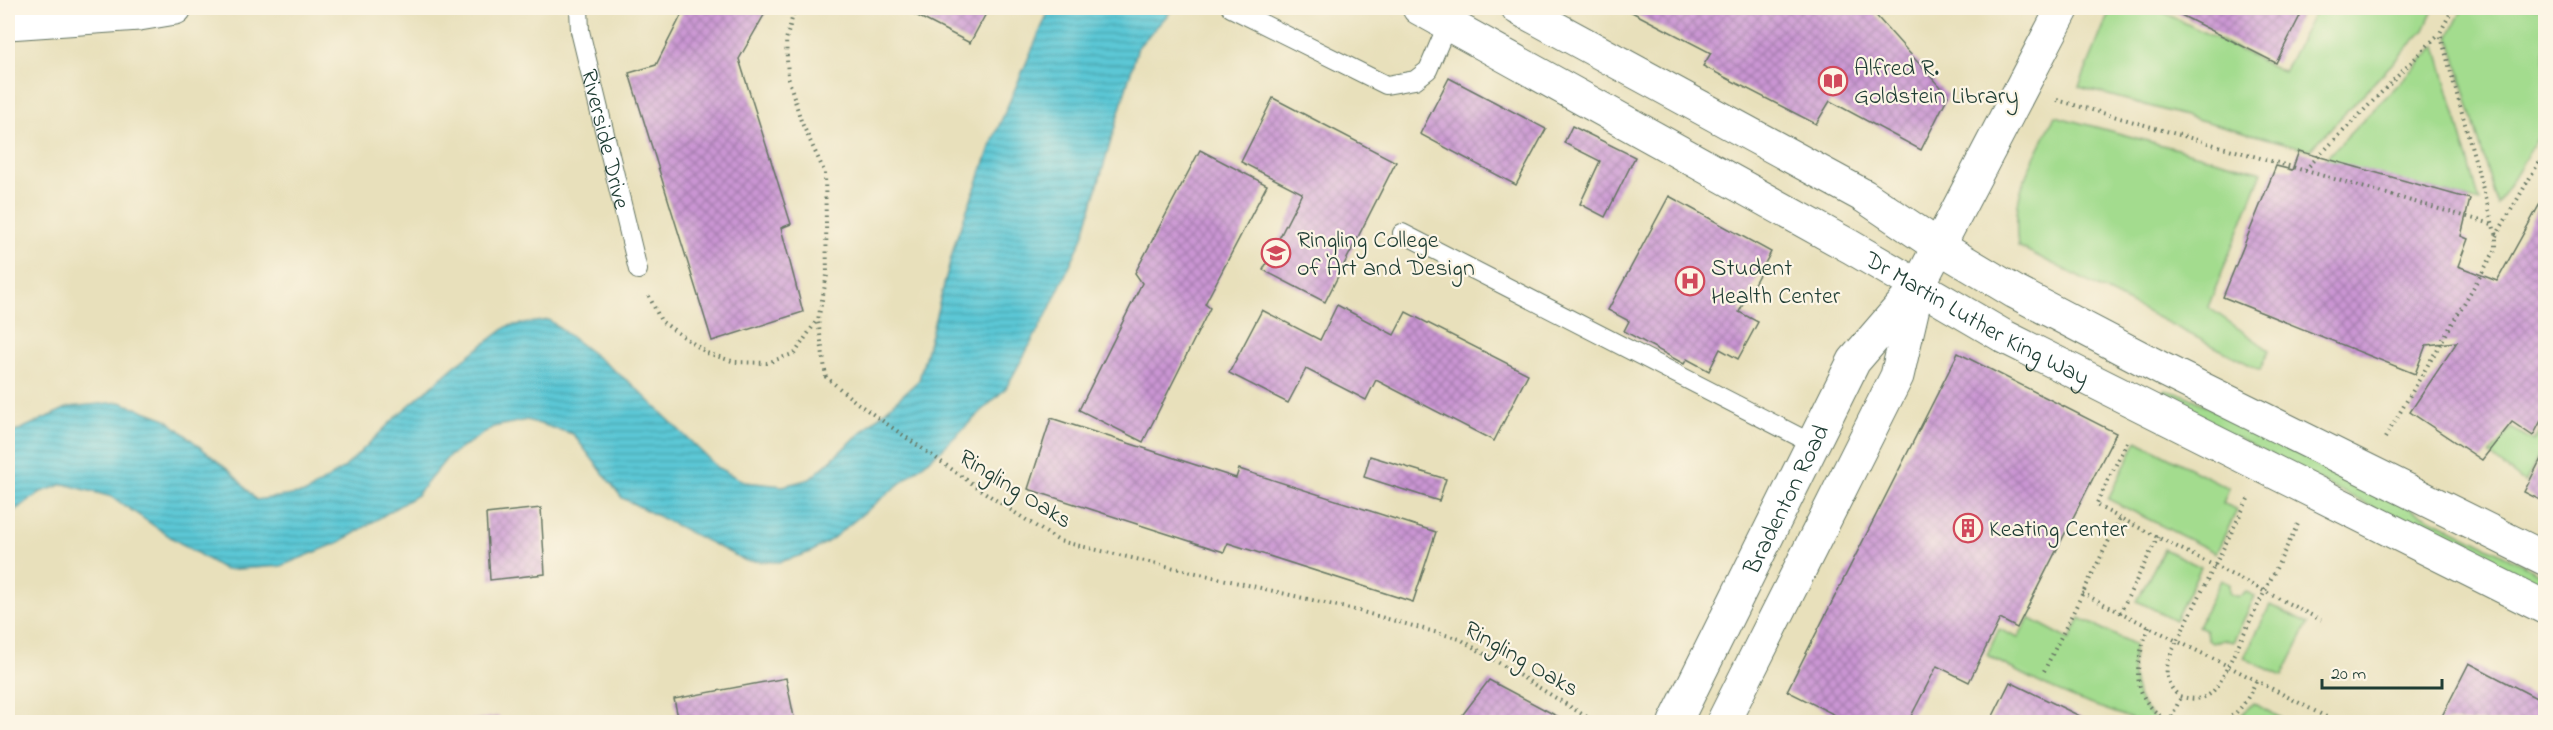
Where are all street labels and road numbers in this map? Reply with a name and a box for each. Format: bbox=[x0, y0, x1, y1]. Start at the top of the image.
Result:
street label: Riverside Drive bbox=[570, 66, 638, 213]
street label: Dr Martin Luther King Way bbox=[1857, 243, 2095, 397]
street label: Bradenton Road bbox=[1735, 419, 1840, 582]
street label: Ringling Oaks bbox=[951, 441, 1078, 539]
street label: Ringling Oaks bbox=[1457, 613, 1585, 707]

